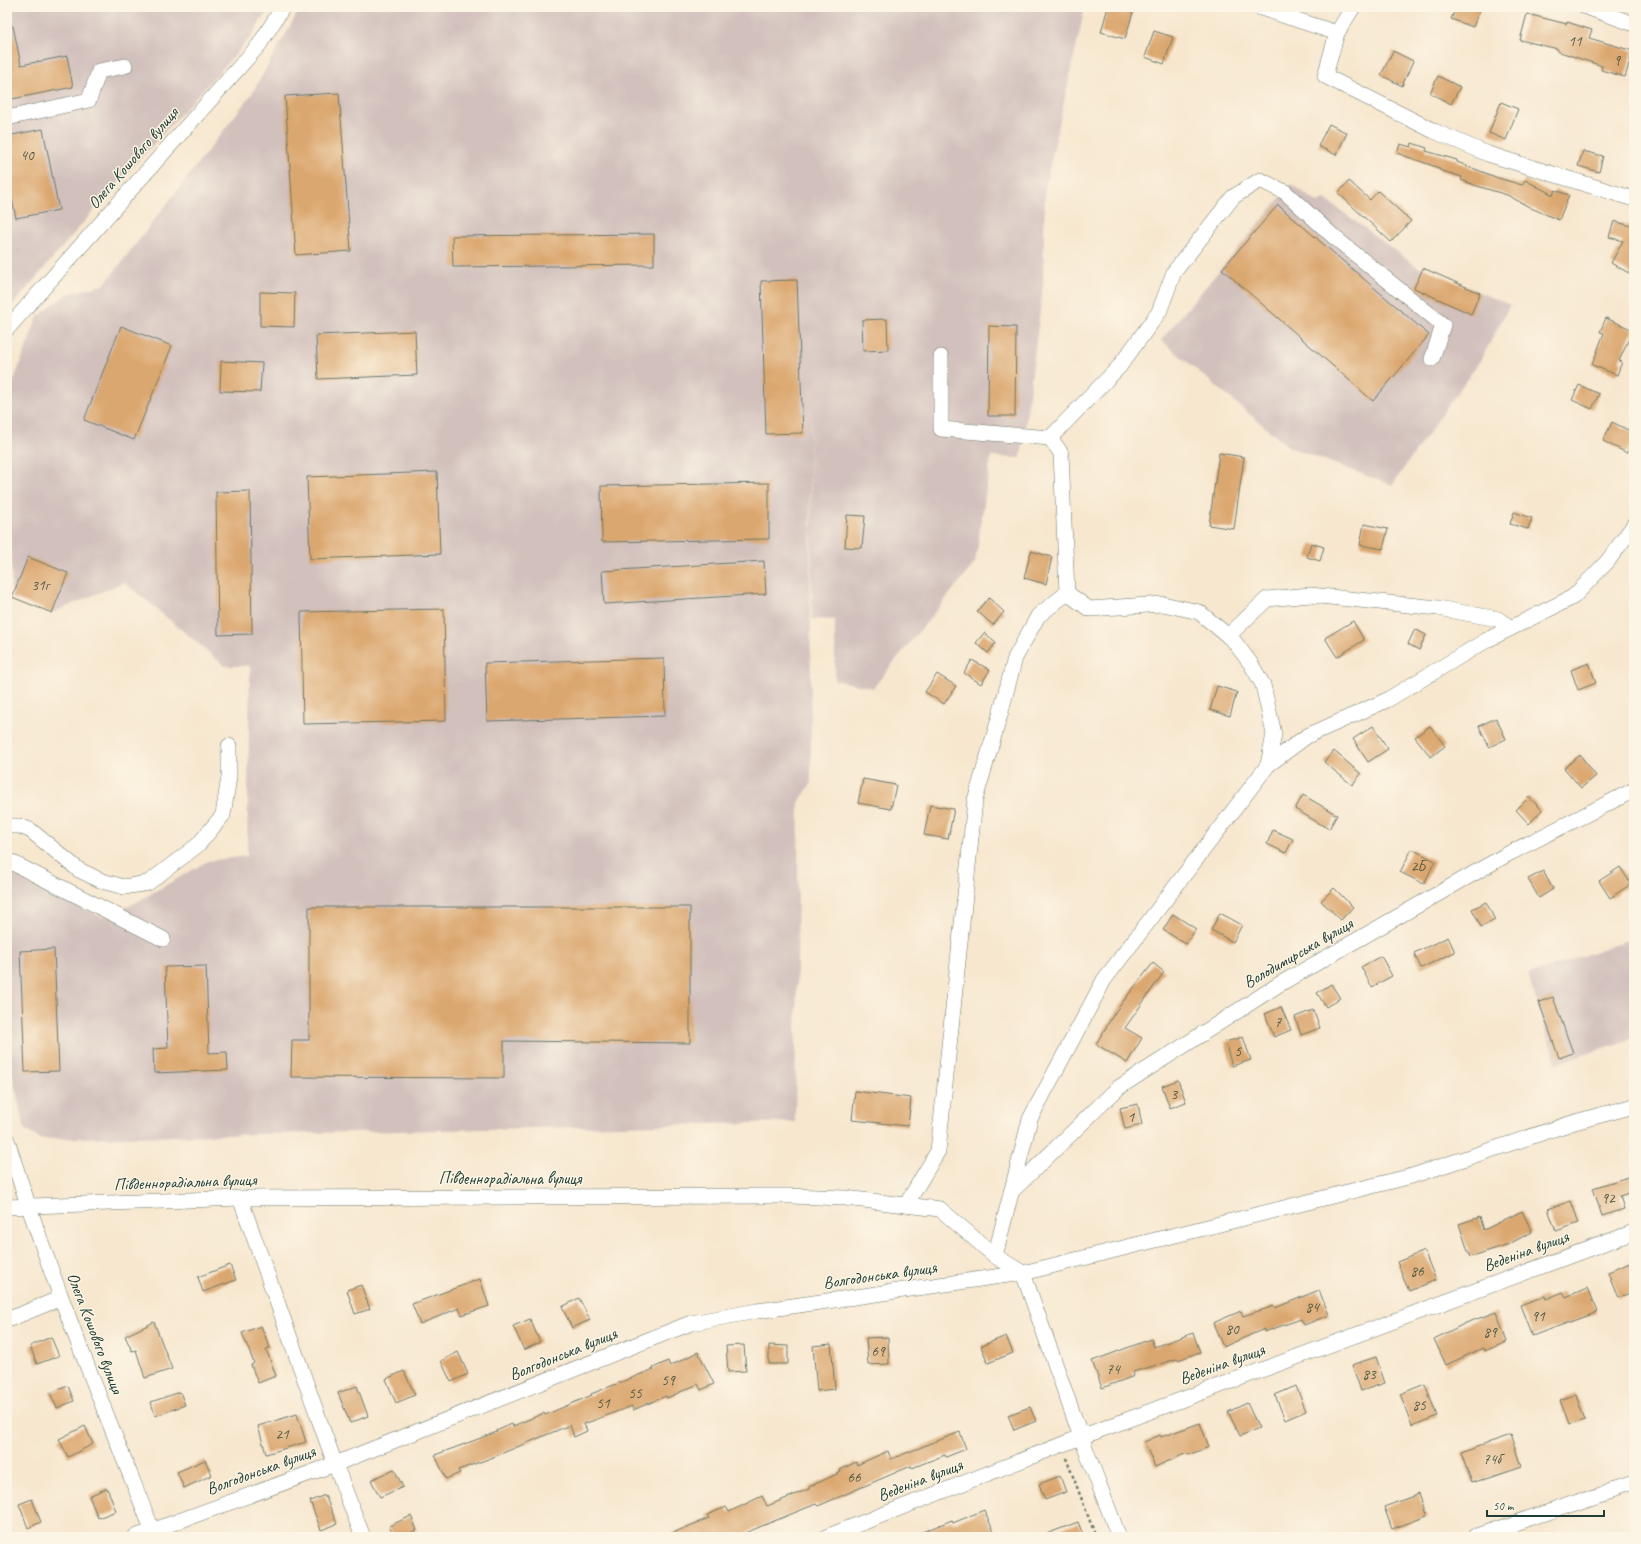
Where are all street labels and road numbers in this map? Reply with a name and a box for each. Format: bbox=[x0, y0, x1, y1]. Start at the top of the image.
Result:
street label: Олега Кошового вулиця bbox=[83, 102, 184, 213]
street label: Володимирська вулиця bbox=[1240, 912, 1358, 993]
street label: Південнорадіальна вулиця bbox=[439, 1168, 583, 1189]
street label: Південнорадіальна вулиця bbox=[113, 1169, 258, 1195]
street label: Веденіна вулиця bbox=[1480, 1226, 1572, 1276]
street label: Волгодонська вулиця bbox=[822, 1257, 939, 1293]
street label: Олега Кошового вулиця bbox=[62, 1269, 128, 1398]
street label: Волгодонська вулиця bbox=[506, 1323, 621, 1385]
street label: Веденіна вулиця bbox=[1176, 1339, 1268, 1389]
street label: Волгодонська вулиця bbox=[204, 1440, 319, 1499]
street label: Веденіна вулиця bbox=[875, 1454, 966, 1506]

